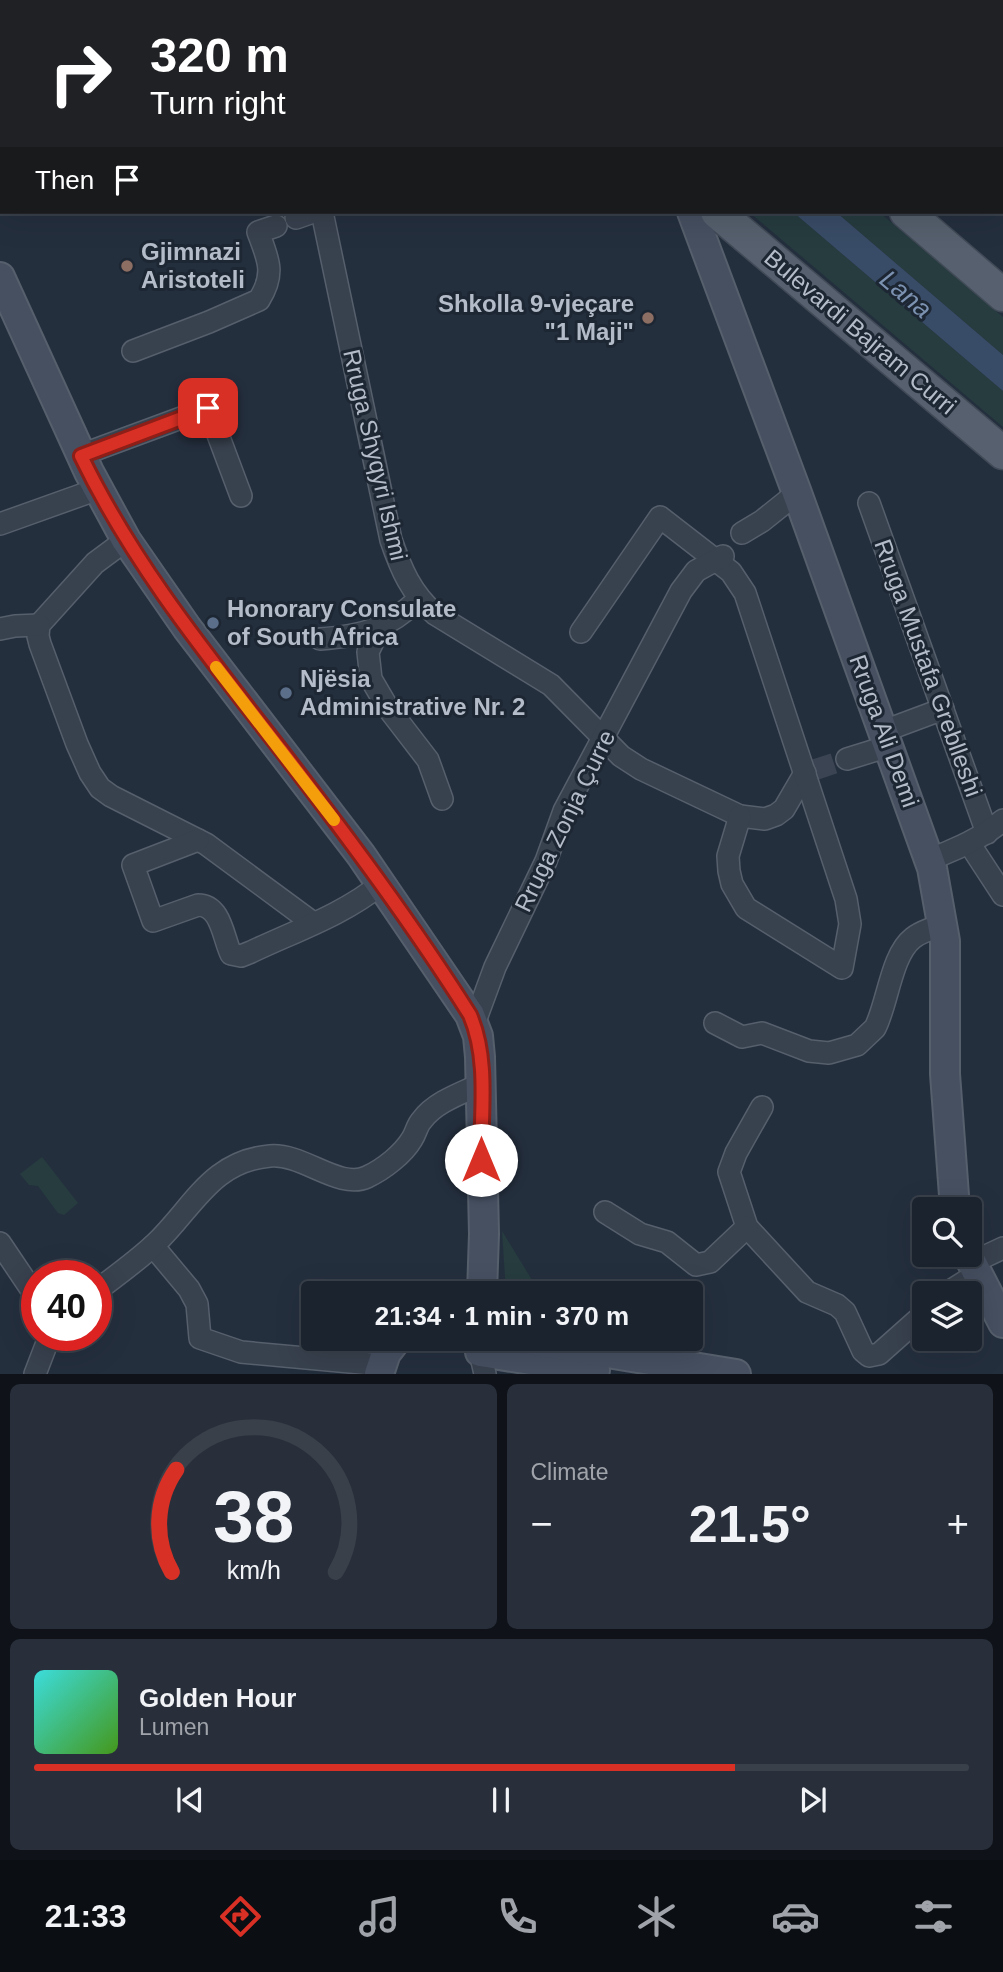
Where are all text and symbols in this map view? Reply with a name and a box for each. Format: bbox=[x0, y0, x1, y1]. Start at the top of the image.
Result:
icon: right bbox=[35, 28, 126, 119]
text: 320 m bbox=[150, 28, 289, 82]
text: Turn right bbox=[150, 85, 286, 121]
icon: arrive bbox=[108, 161, 146, 199]
text: Then bbox=[35, 165, 94, 195]
place label: Gjimnazi Aristoteli bbox=[141, 238, 245, 293]
street label: Bulevardi Bajram Curri bbox=[759, 244, 961, 420]
marker: Gjimnazi Aristoteli bbox=[119, 258, 135, 274]
water label: Lana bbox=[874, 264, 938, 324]
place label: Shkolla 9-vjeçare "1 Maji" bbox=[438, 290, 634, 345]
marker: Shkolla 9-vjeçare "1 Maji" bbox=[640, 310, 656, 326]
street label: Rruga Shyqyri Ishmi bbox=[338, 347, 413, 563]
pin bbox=[178, 378, 238, 438]
icon: arrive bbox=[189, 389, 227, 427]
street label: Rruga Mustafa Greblleshi bbox=[869, 535, 988, 800]
place label: Honorary Consulate of South Africa bbox=[227, 595, 456, 650]
marker: Honorary Consulate of South Africa bbox=[205, 615, 221, 631]
street label: Rruga Ali Demi bbox=[844, 651, 925, 811]
place label: Njësia Administrative Nr. 2 bbox=[300, 665, 525, 720]
marker: Njësia Administrative Nr. 2 bbox=[278, 685, 294, 701]
street label: Rruga Zonja Çurre bbox=[509, 726, 620, 916]
position arrow bbox=[444, 1123, 518, 1197]
map controls bbox=[912, 1197, 982, 1351]
button: search bbox=[912, 1197, 982, 1267]
speed limit sign: 40 bbox=[21, 1260, 112, 1351]
button: layers bbox=[912, 1281, 982, 1351]
text: 21:34 · 1 min · 370 m bbox=[375, 1301, 629, 1331]
text: Climate bbox=[531, 1459, 608, 1485]
text: 38 bbox=[213, 1477, 294, 1558]
text: 21.5° bbox=[689, 1495, 811, 1553]
text: − bbox=[531, 1503, 553, 1545]
text: + bbox=[947, 1503, 969, 1545]
text: km/h bbox=[226, 1556, 280, 1584]
text: Golden Hour bbox=[139, 1683, 296, 1713]
text: Lumen bbox=[139, 1714, 209, 1740]
icon: previous bbox=[171, 1781, 209, 1819]
icon: pause bbox=[482, 1781, 520, 1819]
icon: next bbox=[794, 1781, 832, 1819]
icon: directions bbox=[216, 1892, 265, 1941]
icon: music bbox=[355, 1892, 404, 1941]
icon: phone bbox=[493, 1892, 542, 1941]
icon: climate bbox=[632, 1892, 681, 1941]
icon: car bbox=[771, 1892, 820, 1941]
icon: filters bbox=[909, 1892, 958, 1941]
text: 21:33 bbox=[45, 1898, 127, 1934]

